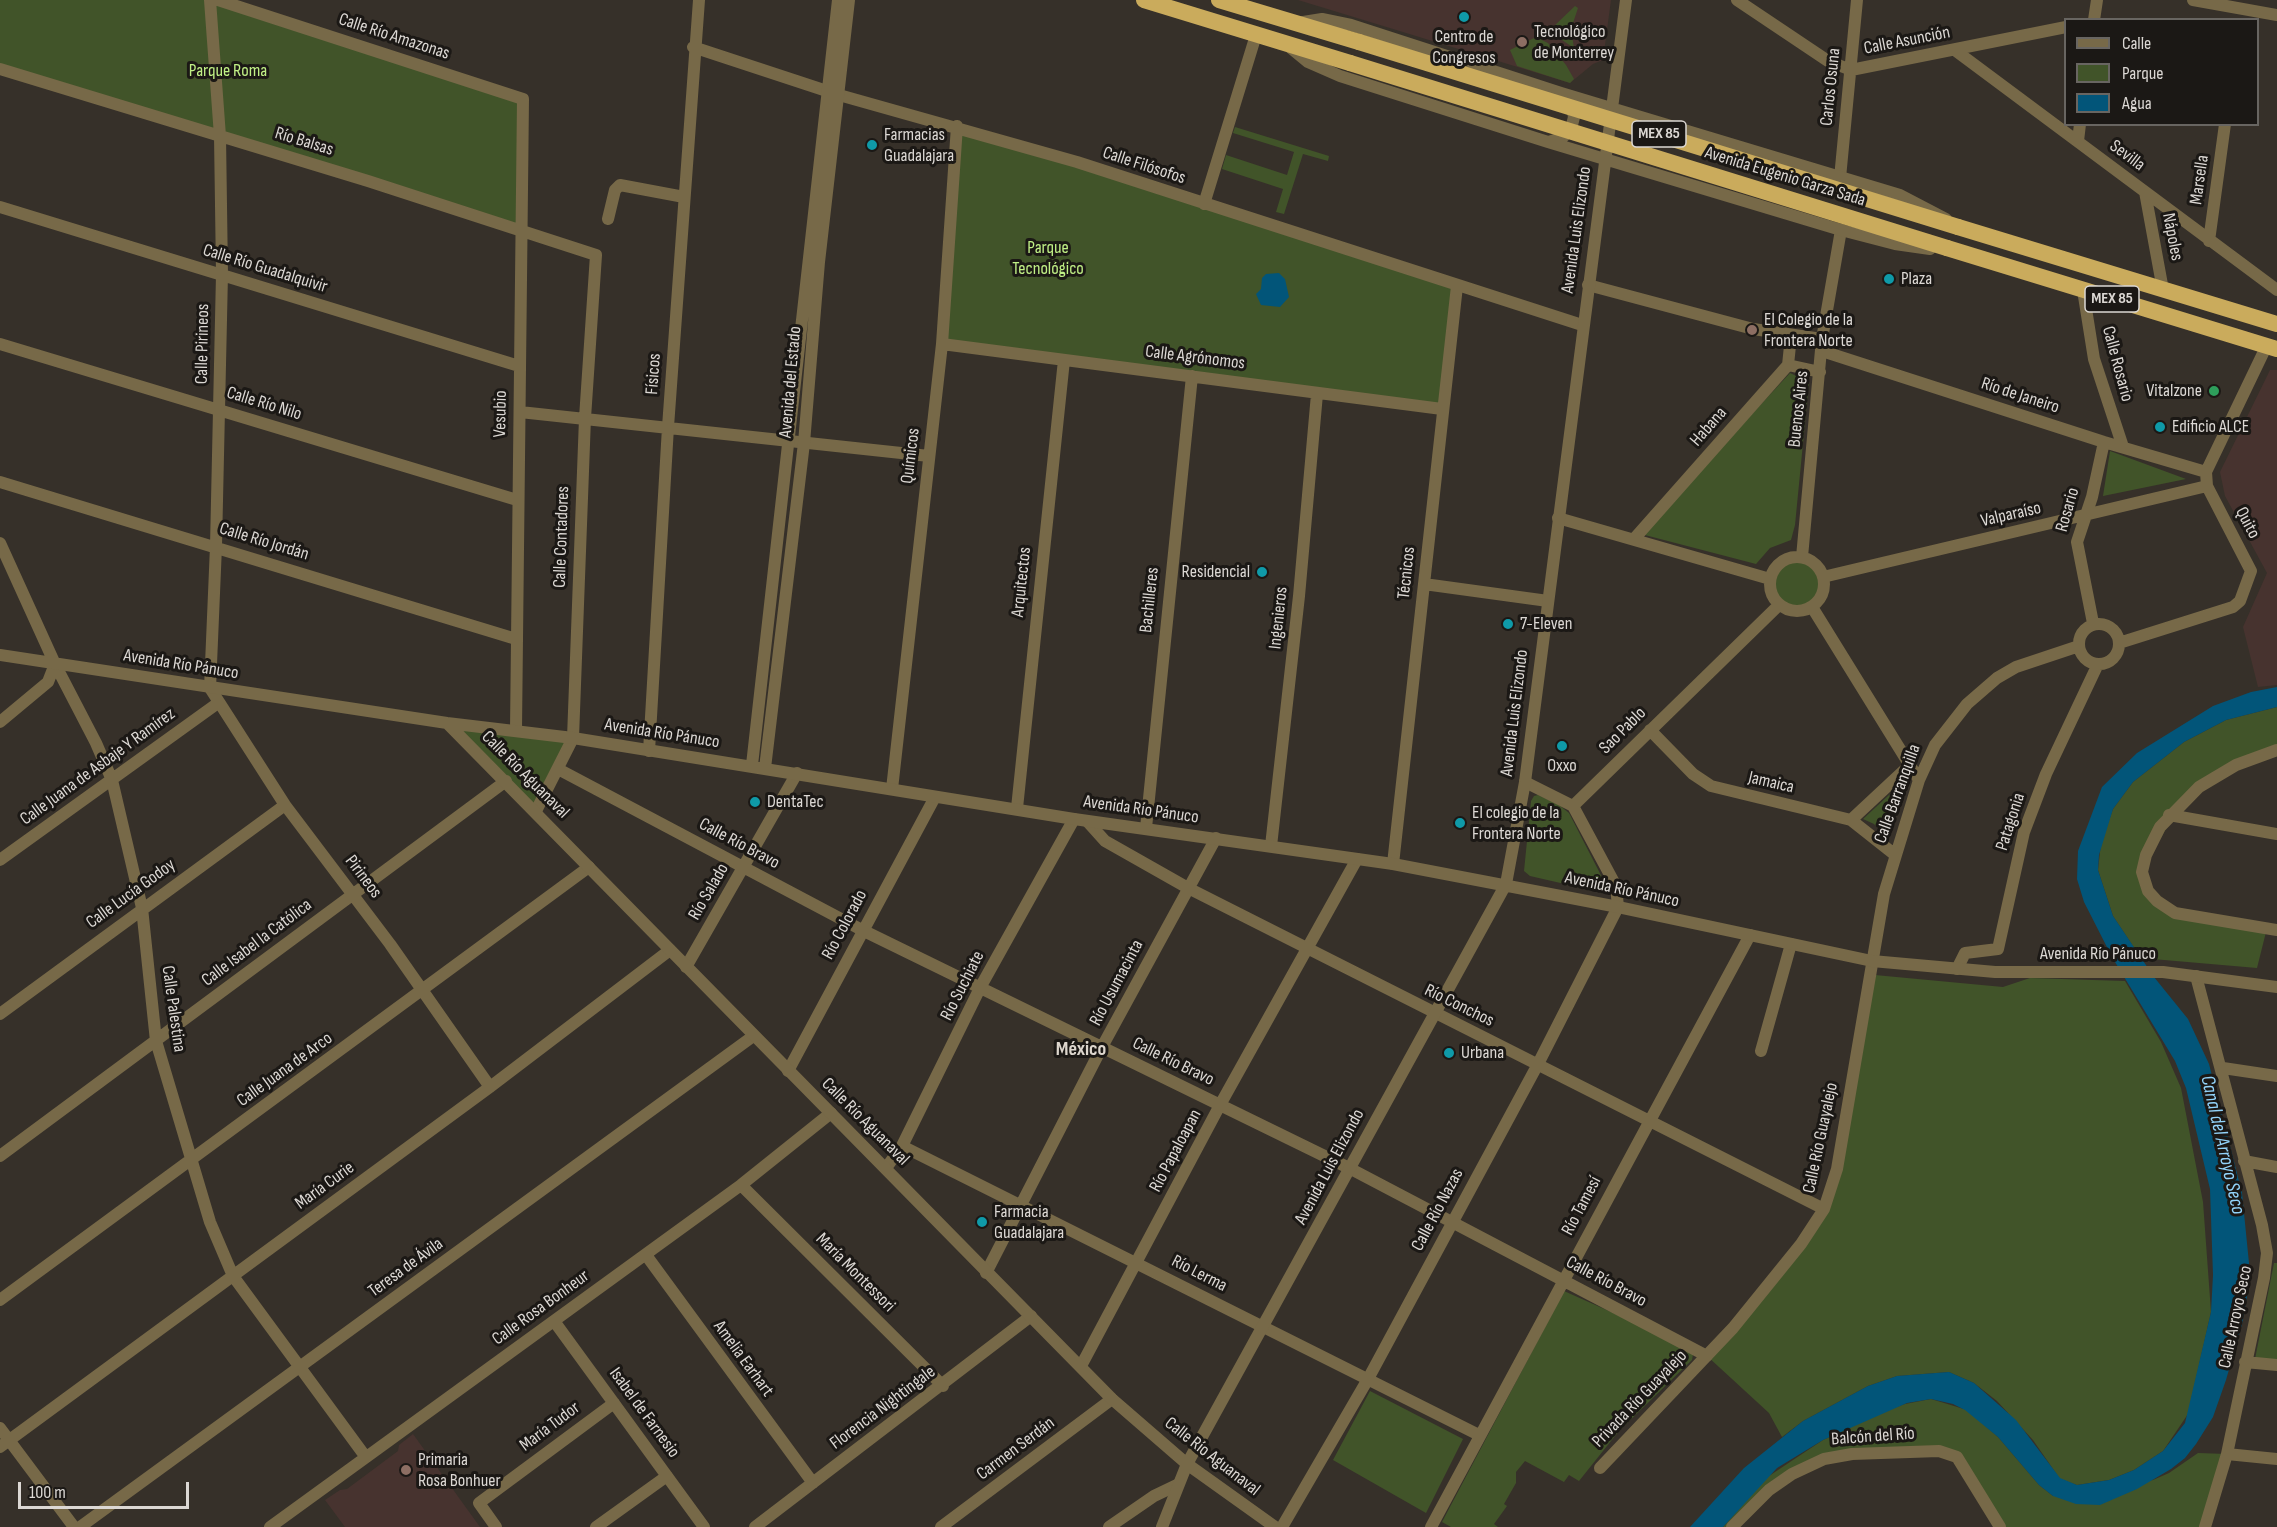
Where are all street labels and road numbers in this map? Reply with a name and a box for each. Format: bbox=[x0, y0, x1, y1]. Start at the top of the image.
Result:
street label: Calle Río Amazonas bbox=[336, 9, 452, 65]
street label: Calle Asunción bbox=[1862, 22, 1952, 60]
street label: Carlos Osuna bbox=[1816, 47, 1846, 127]
road number: MEX 85 bbox=[1632, 121, 1686, 147]
street label: Río Balsas bbox=[272, 123, 336, 161]
street label: Sevilla bbox=[2105, 136, 2149, 176]
street label: Calle Filósofos bbox=[1100, 142, 1188, 190]
street label: Avenida Eugenio Garza Sada bbox=[1702, 142, 1868, 212]
street label: Marsella bbox=[2186, 154, 2214, 206]
street label: Avenida Luis Elizondo bbox=[1557, 165, 1597, 295]
street label: Nápoles bbox=[2157, 211, 2187, 263]
street label: Calle Río Guadalquivir bbox=[200, 240, 330, 298]
road number: MEX 85 bbox=[2085, 286, 2139, 312]
street label: Calle Pirineos bbox=[191, 304, 215, 384]
street label: Calle Rosario bbox=[2097, 324, 2137, 404]
street label: Avenida del Estado bbox=[775, 325, 807, 439]
street label: Calle Agrónomos bbox=[1144, 341, 1246, 375]
street label: Físicos bbox=[642, 353, 666, 395]
street label: Buenos Aires bbox=[1784, 370, 1814, 448]
street label: Río de Janeiro bbox=[1978, 373, 2062, 419]
street label: Calle Río Nilo bbox=[224, 382, 304, 426]
street label: Vesubio bbox=[490, 390, 512, 438]
street label: Habana bbox=[1686, 403, 1732, 451]
street label: Químicos bbox=[897, 427, 925, 485]
street label: Rosario bbox=[2051, 485, 2085, 535]
street label: Calle Contadores bbox=[549, 486, 575, 588]
street label: Valparaíso bbox=[1979, 498, 2043, 532]
street label: Quito bbox=[2230, 504, 2264, 542]
street label: Calle Río Jordán bbox=[217, 518, 311, 566]
street label: Arquitectos bbox=[1008, 546, 1036, 618]
street label: Técnicos bbox=[1394, 546, 1420, 600]
street label: Bachilleres bbox=[1136, 566, 1164, 634]
street label: Ingenieros bbox=[1265, 586, 1293, 650]
street label: Avenida Río Pánuco bbox=[122, 645, 240, 685]
street label: Avenida Luis Elizondo bbox=[1497, 648, 1533, 778]
street label: Sao Pablo bbox=[1595, 703, 1651, 759]
street label: Calle Juana de Asbaje Y Ramírez bbox=[16, 704, 180, 830]
street label: Avenida Río Pánuco bbox=[603, 714, 721, 754]
street label: Calle Río Aguanaval bbox=[477, 727, 573, 823]
street label: Calle Barranquilla bbox=[1870, 742, 1926, 846]
street label: Jamaica bbox=[1746, 767, 1796, 799]
street label: Avenida Río Pánuco bbox=[1082, 791, 1200, 829]
street label: Patagonia bbox=[1992, 791, 2030, 853]
street label: Calle Río Bravo bbox=[695, 814, 783, 874]
street label: Pirineos bbox=[340, 851, 386, 903]
street label: Calle Lucía Godoy bbox=[82, 854, 180, 934]
street label: Río Salado bbox=[684, 860, 734, 924]
street label: Avenida Río Pánuco bbox=[1563, 867, 1681, 913]
street label: Río Colorado bbox=[818, 887, 872, 963]
street label: Calle Isabel la Católica bbox=[198, 895, 316, 991]
street label: Río Usumacinta bbox=[1085, 936, 1149, 1030]
street label: Avenida Río Pánuco bbox=[2040, 943, 2156, 965]
street label: Río Suchiate bbox=[936, 948, 990, 1024]
street label: Calle Palestina bbox=[156, 964, 190, 1054]
street label: Río Conchos bbox=[1421, 980, 1497, 1032]
street label: Calle Juana de Arco bbox=[233, 1028, 337, 1112]
street label: Calle Río Bravo bbox=[1129, 1033, 1217, 1091]
street label: Calle Río Aguanaval bbox=[817, 1074, 913, 1170]
street label: Calle Río Guayalejo bbox=[1799, 1081, 1843, 1195]
street label: Río Papaloapan bbox=[1145, 1106, 1207, 1196]
street label: Avenida Luis Elizondo bbox=[1291, 1106, 1369, 1228]
street label: María Curie bbox=[291, 1157, 359, 1215]
street label: Calle Río Nazas bbox=[1407, 1165, 1469, 1255]
street label: Río Tamesí bbox=[1558, 1173, 1606, 1239]
street label: María Montessori bbox=[811, 1229, 899, 1317]
street label: Teresa de Ávila bbox=[364, 1234, 448, 1302]
street label: Río Lerma bbox=[1168, 1251, 1230, 1297]
street label: Calle Río Bravo bbox=[1562, 1252, 1650, 1312]
street label: Calle Arroyo Seco bbox=[2215, 1264, 2257, 1370]
street label: Calle Rosa Bonheur bbox=[488, 1266, 594, 1350]
street label: Amelia Earhart bbox=[708, 1317, 778, 1401]
street label: Privada Río Guayalejo bbox=[1588, 1346, 1692, 1452]
street label: Florencia Nightingale bbox=[826, 1361, 940, 1455]
street label: Isabel de Farnesio bbox=[604, 1364, 684, 1462]
street label: María Tudor bbox=[516, 1397, 584, 1457]
street label: Carmen Serdán bbox=[973, 1413, 1059, 1485]
street label: Calle Río Aguanaval bbox=[1160, 1413, 1264, 1501]
street label: Balcón del Río bbox=[1831, 1423, 1915, 1451]

